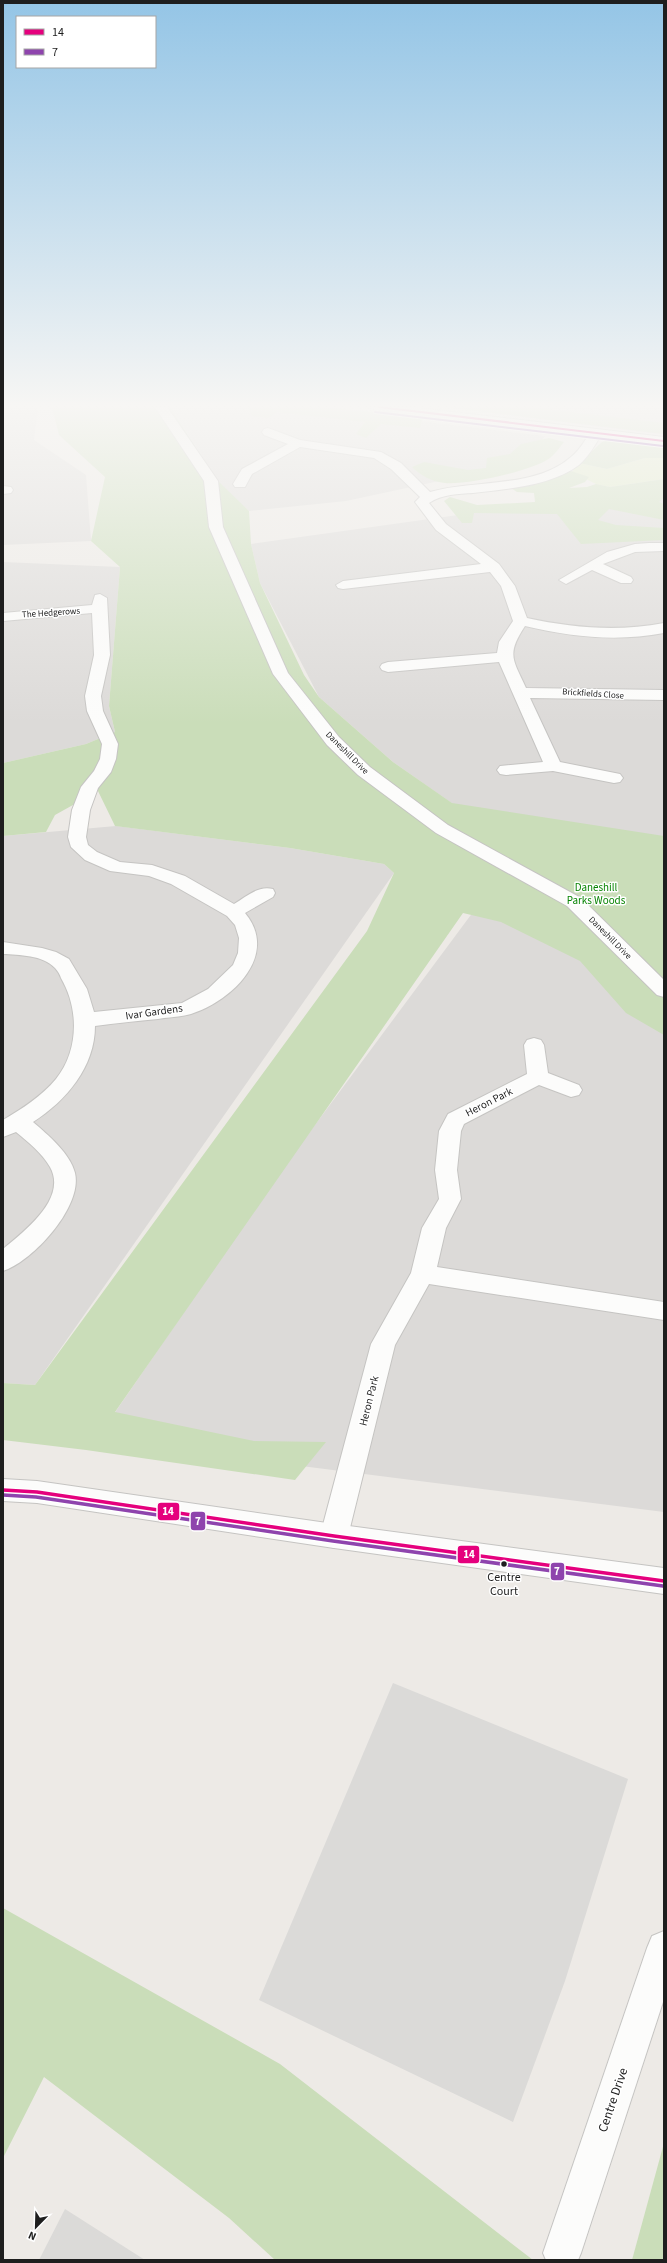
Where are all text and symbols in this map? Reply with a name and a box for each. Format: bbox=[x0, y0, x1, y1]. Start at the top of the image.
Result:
legend bbox=[16, 16, 156, 68]
text: 14 bbox=[52, 24, 64, 41]
text: 7 bbox=[52, 44, 58, 61]
street label: The Hedgerows bbox=[21, 604, 81, 622]
street label: Brickfields Close bbox=[562, 685, 625, 703]
street label: Daneshill Drive bbox=[323, 729, 372, 778]
park label: Daneshill Parks Woods bbox=[567, 880, 626, 908]
street label: Daneshill Drive bbox=[586, 914, 635, 963]
street label: Ivar Gardens bbox=[124, 1001, 184, 1023]
street label: Heron Park bbox=[463, 1083, 516, 1120]
street label: Heron Park bbox=[356, 1374, 383, 1428]
line badge: 14 bbox=[157, 1502, 180, 1521]
text: 14 bbox=[162, 1504, 174, 1519]
line badge: 7 bbox=[190, 1511, 206, 1531]
text: 7 bbox=[195, 1514, 201, 1529]
line badge: 14 bbox=[457, 1545, 480, 1564]
text: 14 bbox=[463, 1547, 475, 1562]
marker: Centre Court bbox=[499, 1559, 509, 1569]
line badge: 7 bbox=[550, 1562, 565, 1581]
text: 7 bbox=[554, 1564, 560, 1579]
place label: Centre Court bbox=[487, 1569, 521, 1600]
street label: Centre Drive bbox=[594, 2065, 632, 2135]
north arrow bbox=[16, 2207, 56, 2247]
text: N bbox=[26, 2227, 39, 2244]

